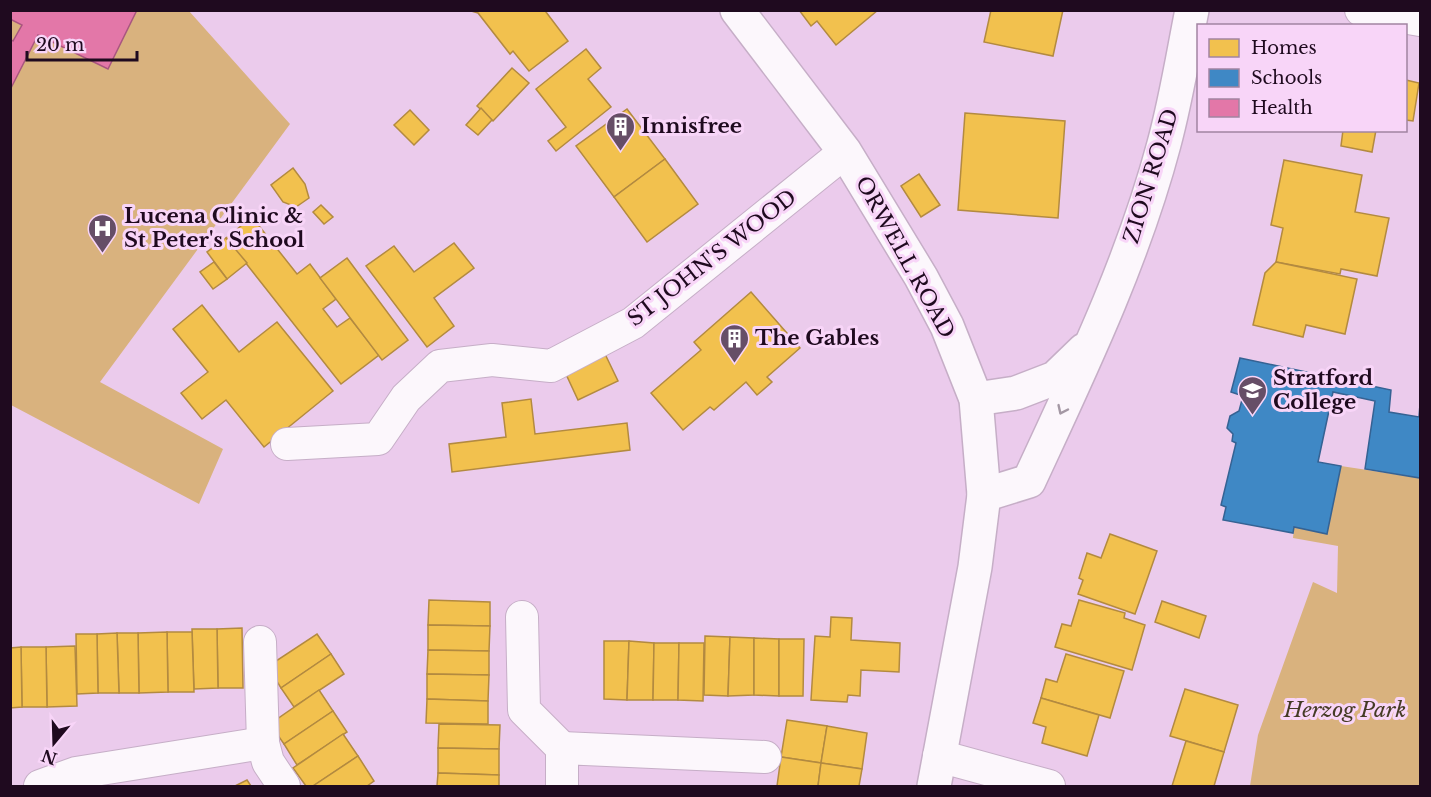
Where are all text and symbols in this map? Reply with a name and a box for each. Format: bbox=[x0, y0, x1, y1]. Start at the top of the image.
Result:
scale bar bbox=[27, 24, 136, 62]
legend bbox=[1197, 24, 1407, 132]
text: 20 m bbox=[36, 34, 84, 56]
text: Homes bbox=[1251, 37, 1317, 59]
text: Schools bbox=[1251, 67, 1322, 89]
text: Health bbox=[1251, 97, 1313, 119]
street label: ZION ROAD bbox=[1118, 106, 1184, 246]
building icon: Innisfree bbox=[604, 110, 636, 152]
place label: Innisfree bbox=[641, 113, 742, 139]
street label: ORWELL ROAD bbox=[850, 171, 960, 343]
street label: ST JOHN'S WOOD bbox=[622, 184, 802, 332]
place label: Lucena Clinic & St Peter's School bbox=[124, 203, 305, 253]
hospital icon: Lucena Clinic & St Peter's School bbox=[87, 212, 119, 254]
building icon: The Gables bbox=[718, 322, 750, 364]
place label: The Gables bbox=[755, 325, 880, 351]
place label: Stratford College bbox=[1273, 365, 1374, 415]
school or university icon: Stratford College bbox=[1236, 374, 1268, 416]
one-way arrow bbox=[1057, 403, 1069, 414]
park label: Herzog Park bbox=[1283, 697, 1406, 723]
north arrow bbox=[24, 713, 84, 773]
text: N bbox=[39, 745, 59, 769]

